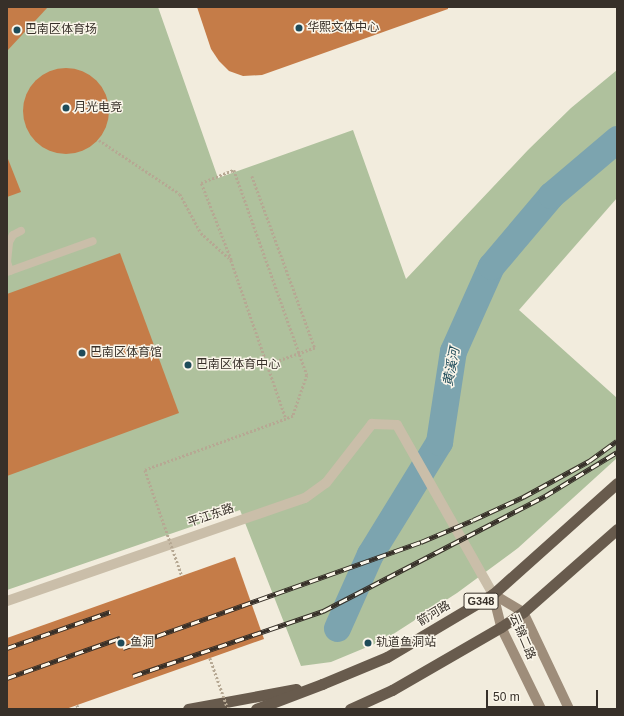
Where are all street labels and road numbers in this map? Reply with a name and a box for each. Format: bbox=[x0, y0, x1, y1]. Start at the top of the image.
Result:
street label: 平江东路 bbox=[186, 501, 236, 531]
road number: G348 bbox=[463, 592, 499, 610]
street label: 箭河路 bbox=[415, 599, 453, 629]
street label: 云锦二路 bbox=[506, 612, 538, 662]

